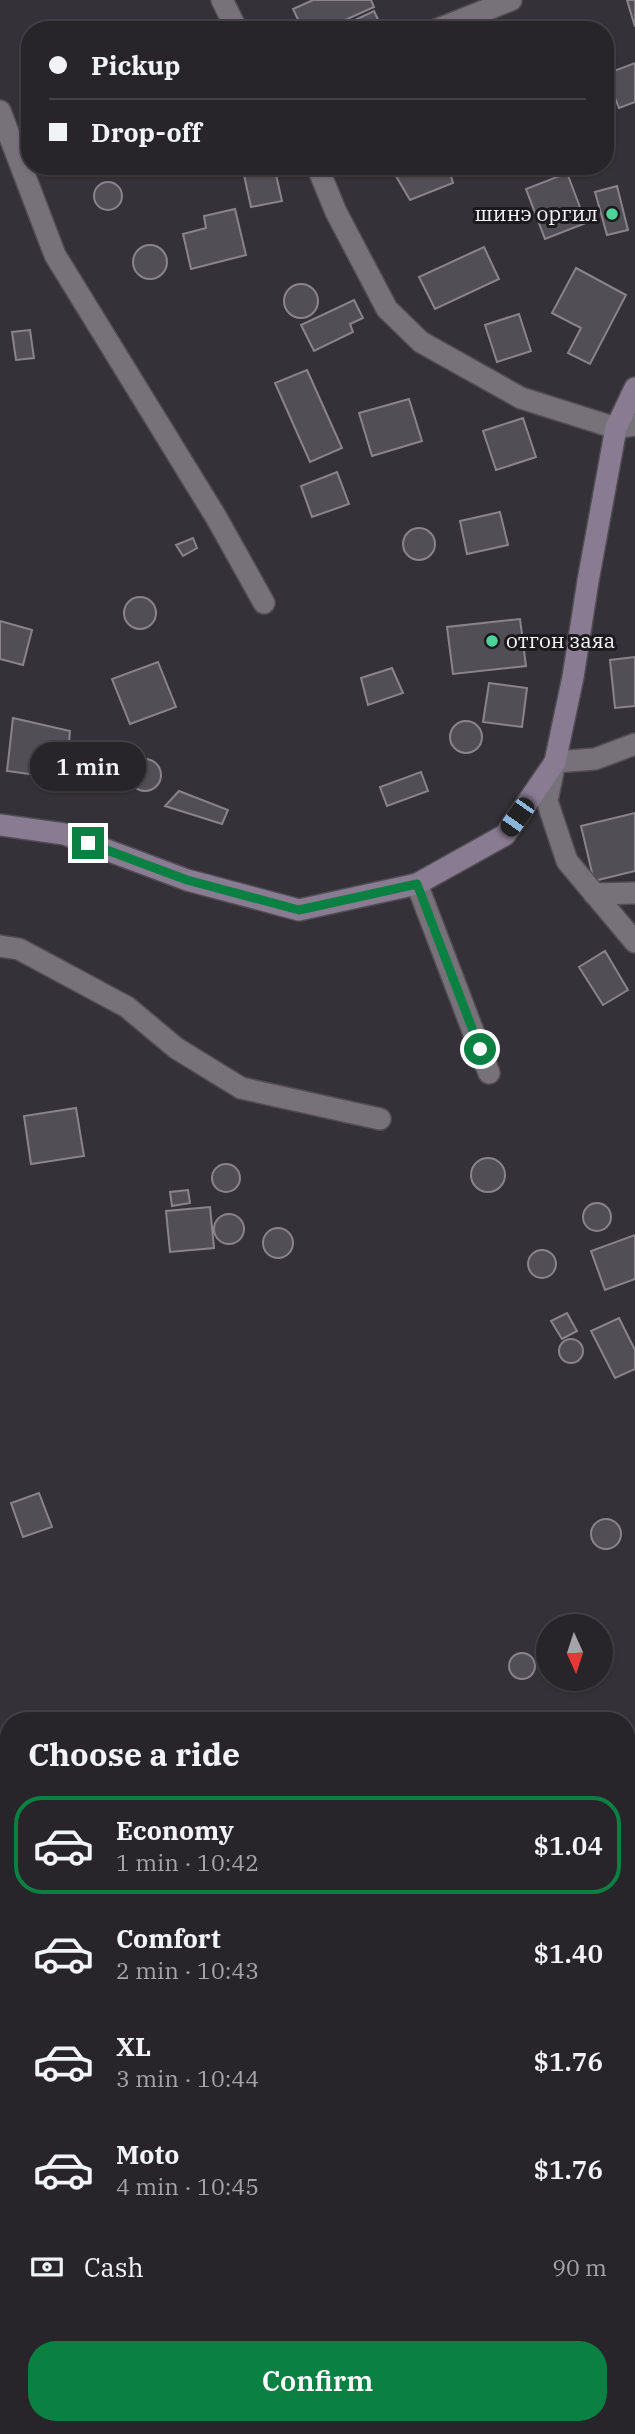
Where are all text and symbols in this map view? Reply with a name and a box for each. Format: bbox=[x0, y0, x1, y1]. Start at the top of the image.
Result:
text: Pickup bbox=[91, 48, 181, 82]
text: Drop-off bbox=[91, 115, 202, 149]
place label: шинэ оргил bbox=[475, 199, 598, 227]
marker: шинэ оргил bbox=[604, 206, 620, 222]
place label: отгон заяа bbox=[506, 626, 615, 654]
marker: отгон заяа bbox=[484, 633, 500, 649]
callout: 1 min bbox=[30, 742, 146, 790]
text: 1 min bbox=[56, 751, 120, 781]
car bbox=[497, 794, 538, 840]
route end bbox=[72, 827, 104, 859]
route start bbox=[464, 1033, 496, 1065]
north arrow bbox=[536, 1614, 612, 1690]
map controls bbox=[536, 1614, 613, 1691]
text: Choose a ride bbox=[28, 1733, 240, 1775]
text: Economy bbox=[116, 1813, 234, 1847]
icon: car bbox=[32, 1814, 95, 1877]
text: $1.04 bbox=[534, 1828, 603, 1862]
text: 1 min · 10:42 bbox=[116, 1847, 259, 1877]
text: Comfort bbox=[116, 1921, 221, 1955]
icon: car bbox=[32, 1922, 95, 1985]
text: $1.40 bbox=[534, 1936, 603, 1970]
text: 2 min · 10:43 bbox=[116, 1955, 259, 1985]
text: XL bbox=[116, 2029, 151, 2063]
icon: car bbox=[32, 2030, 95, 2093]
text: $1.76 bbox=[534, 2044, 603, 2078]
text: 3 min · 10:44 bbox=[116, 2063, 259, 2093]
text: Moto bbox=[116, 2137, 179, 2171]
icon: car bbox=[32, 2138, 95, 2201]
text: $1.76 bbox=[534, 2152, 603, 2186]
text: 4 min · 10:45 bbox=[116, 2171, 259, 2201]
icon: cash bbox=[28, 2248, 66, 2286]
text: Cash bbox=[84, 2250, 144, 2284]
text: 90 m bbox=[552, 2252, 607, 2282]
button: Confirm bbox=[28, 2341, 607, 2421]

